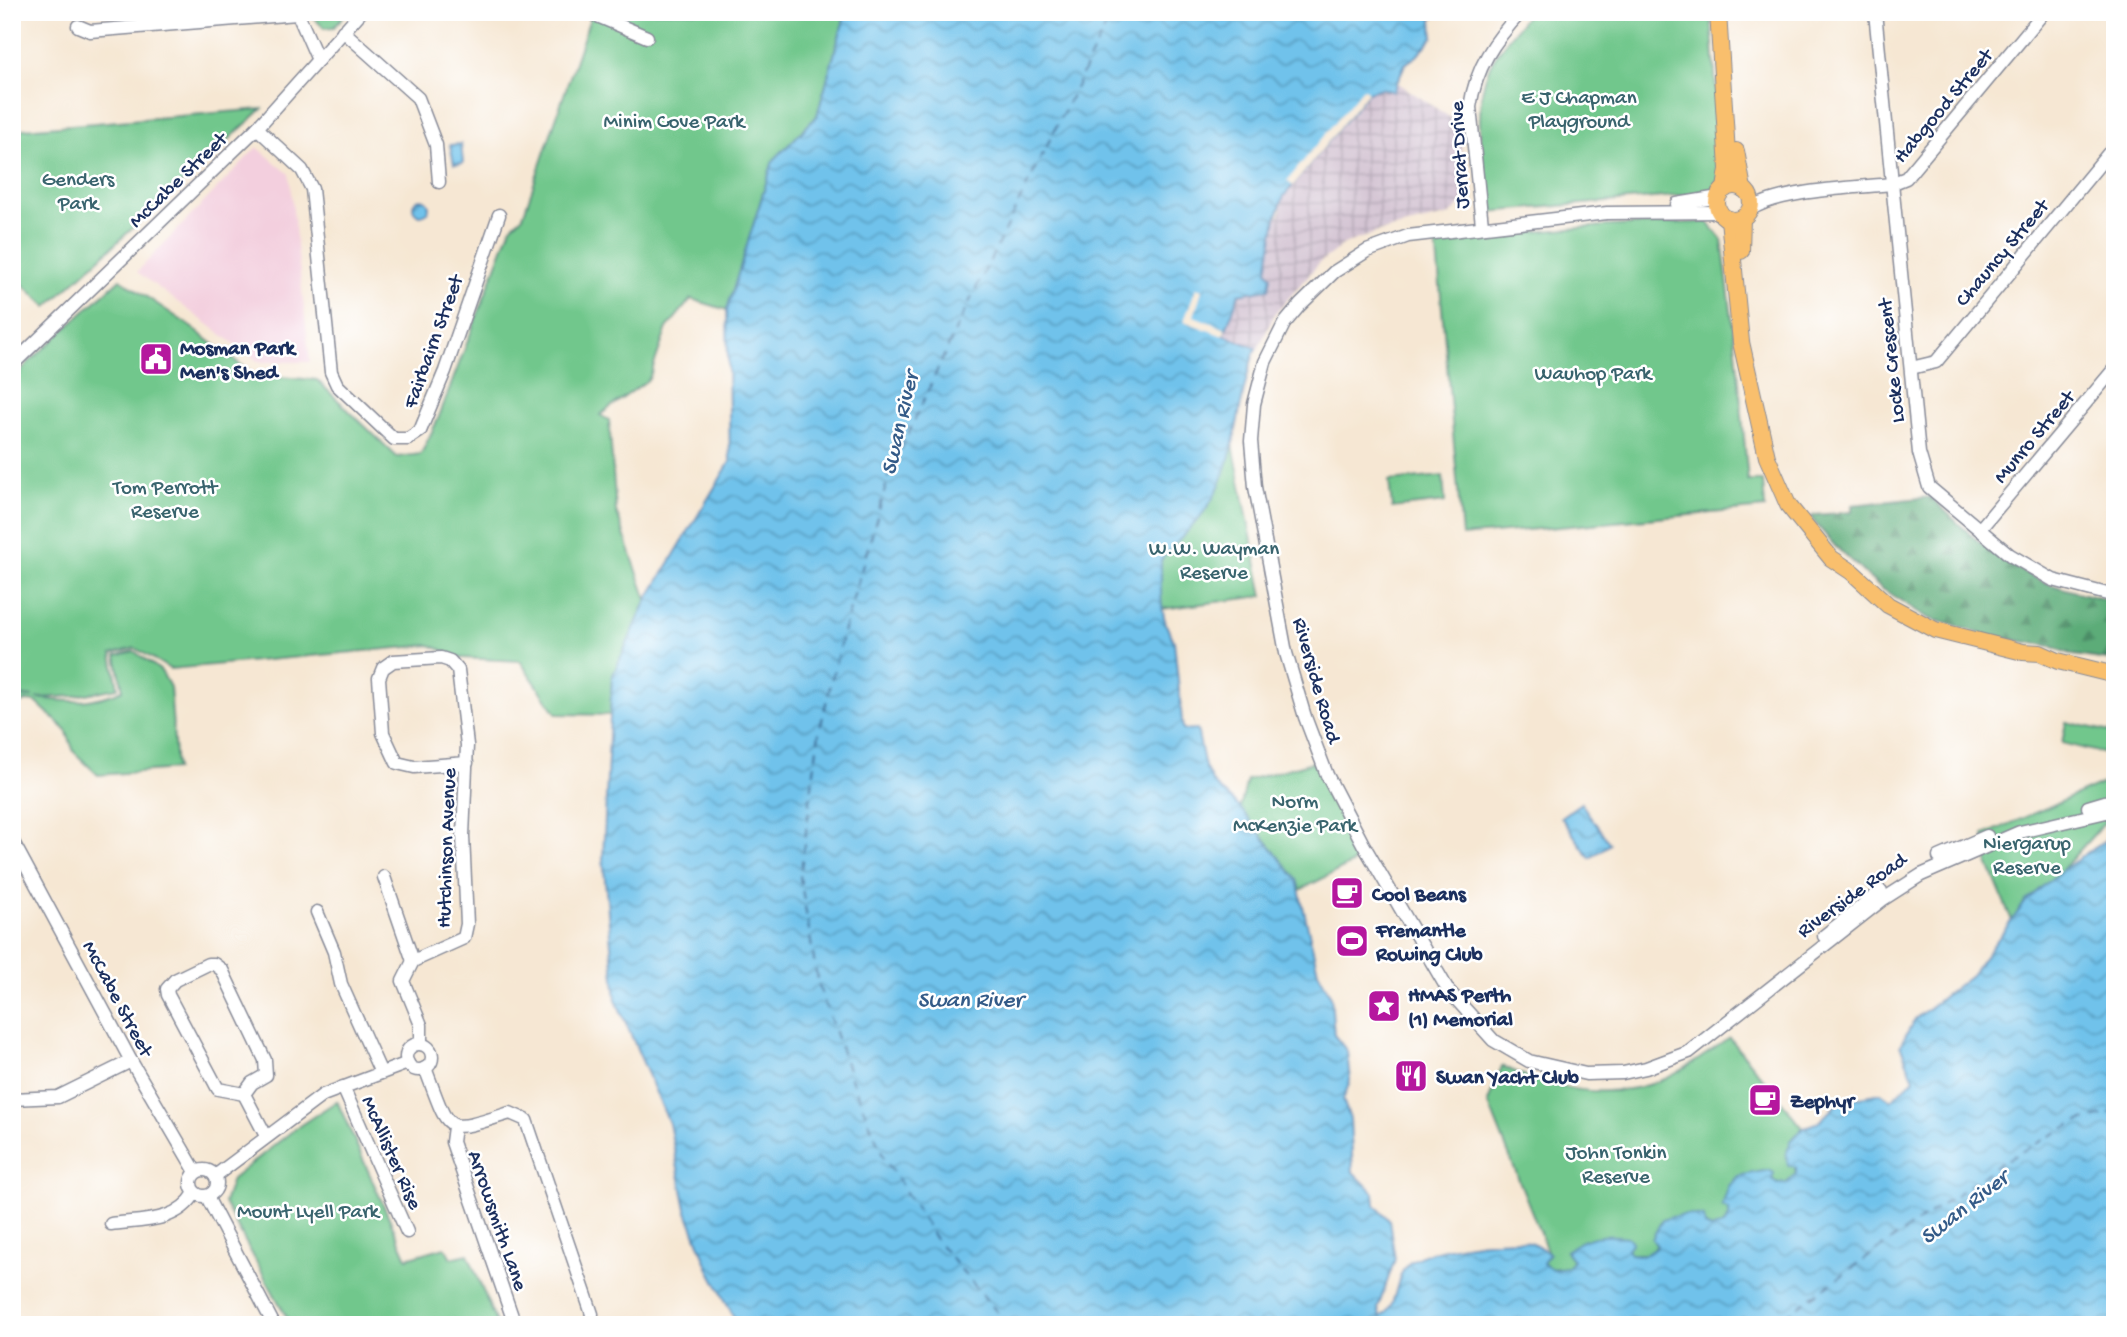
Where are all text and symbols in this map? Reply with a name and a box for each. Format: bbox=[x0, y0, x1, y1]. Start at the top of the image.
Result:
street label: Habgood Street bbox=[1890, 43, 2001, 170]
park label: E J Chapman Playground bbox=[1521, 87, 1637, 136]
street label: Jerrat Drive bbox=[1446, 99, 1477, 209]
park label: Minim Cove Park bbox=[604, 111, 747, 136]
street label: McCabe Street bbox=[125, 127, 236, 235]
park label: Genders Park bbox=[42, 169, 115, 218]
street label: Chauncy Street bbox=[1951, 194, 2057, 313]
street label: Fairbairn Street bbox=[399, 270, 472, 413]
street label: Locke Crescent bbox=[1874, 295, 1912, 424]
place label: Mosman Park Men's Shed bbox=[180, 338, 297, 387]
public building icon: Mosman Park Men's Shed bbox=[137, 340, 175, 378]
park label: Wauhop Park bbox=[1535, 363, 1654, 388]
water label: Swan River bbox=[876, 365, 927, 478]
street label: Munro Street bbox=[1990, 385, 2083, 490]
park label: Tom Perrott Reserve bbox=[112, 477, 220, 526]
park label: W.W. Wayman Reserve bbox=[1149, 538, 1279, 587]
street label: Riverside Road bbox=[1285, 615, 1345, 748]
street label: Hutchinson Avenue bbox=[433, 767, 464, 929]
park label: Norm McKenzie Park bbox=[1233, 791, 1360, 840]
park label: Niergarup Reserve bbox=[1983, 833, 2072, 882]
street label: Riverside Road bbox=[1793, 848, 1914, 945]
cafe icon: Cool Beans bbox=[1328, 874, 1366, 912]
place label: Cool Beans bbox=[1371, 884, 1467, 909]
place label: Fremantle Rowing Club bbox=[1375, 920, 1483, 969]
sports icon: Fremantle Rowing Club bbox=[1333, 922, 1371, 960]
street label: McCabe Street bbox=[75, 937, 158, 1064]
place label: HMAS Perth (1) Memorial bbox=[1408, 985, 1513, 1034]
place icon: HMAS Perth (1) Memorial bbox=[1365, 987, 1403, 1025]
water label: Swan River bbox=[918, 988, 1027, 1015]
restaurant icon: Swan Yacht Club bbox=[1392, 1057, 1430, 1095]
place label: Swan Yacht Club bbox=[1436, 1067, 1579, 1092]
cafe icon: Zephyr bbox=[1746, 1081, 1784, 1119]
place label: Zephyr bbox=[1790, 1091, 1856, 1116]
street label: McAllister Rise bbox=[354, 1093, 426, 1215]
park label: John Tonkin Reserve bbox=[1565, 1142, 1667, 1191]
street label: Arrowsmith Lane bbox=[460, 1148, 532, 1296]
water label: Swan River bbox=[1916, 1163, 2019, 1252]
park label: Mount Lyell Park bbox=[237, 1201, 382, 1226]

